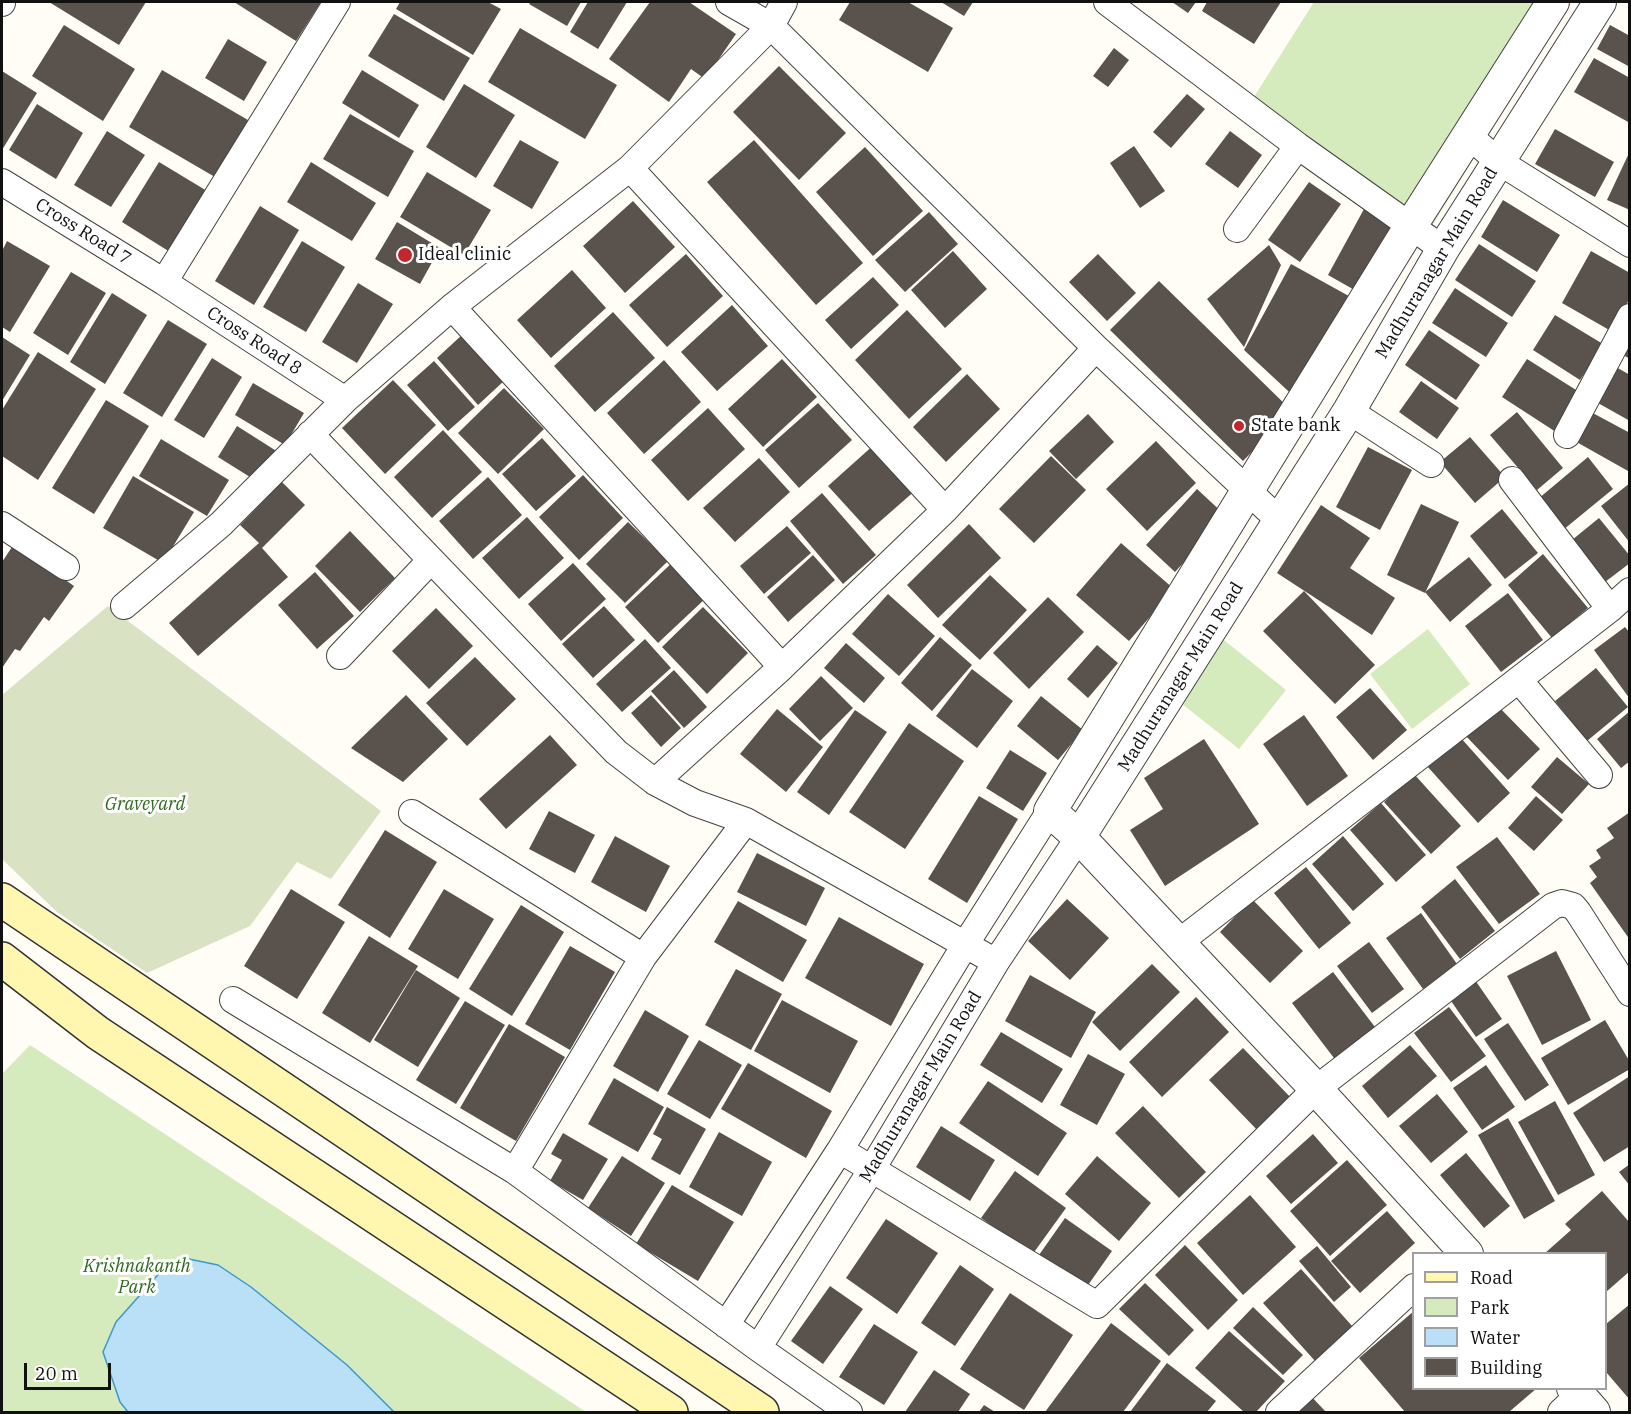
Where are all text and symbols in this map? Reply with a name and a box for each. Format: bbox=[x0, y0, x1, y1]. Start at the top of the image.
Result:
street label: Madhuranagar Main Road bbox=[1371, 163, 1503, 363]
street label: Cross Road 7 bbox=[31, 194, 135, 270]
place label: Ideal clinic bbox=[418, 244, 511, 266]
marker: Ideal clinic bbox=[396, 246, 414, 264]
street label: Cross Road 8 bbox=[202, 302, 306, 380]
place label: State bank bbox=[1251, 415, 1341, 437]
marker: State bank bbox=[1232, 419, 1246, 433]
street label: Madhuranagar Main Road bbox=[1114, 578, 1248, 776]
park label: Graveyard bbox=[105, 794, 185, 816]
street label: Madhuranagar Main Road bbox=[855, 987, 987, 1187]
legend bbox=[1412, 1252, 1607, 1390]
park label: Krishnakanth Park bbox=[83, 1256, 191, 1298]
text: Road bbox=[1470, 1266, 1513, 1289]
text: Park bbox=[1470, 1296, 1509, 1319]
text: Water bbox=[1470, 1326, 1520, 1349]
scale bar bbox=[27, 1351, 114, 1389]
text: Building bbox=[1470, 1356, 1542, 1379]
text: 20 m bbox=[35, 1362, 78, 1385]

